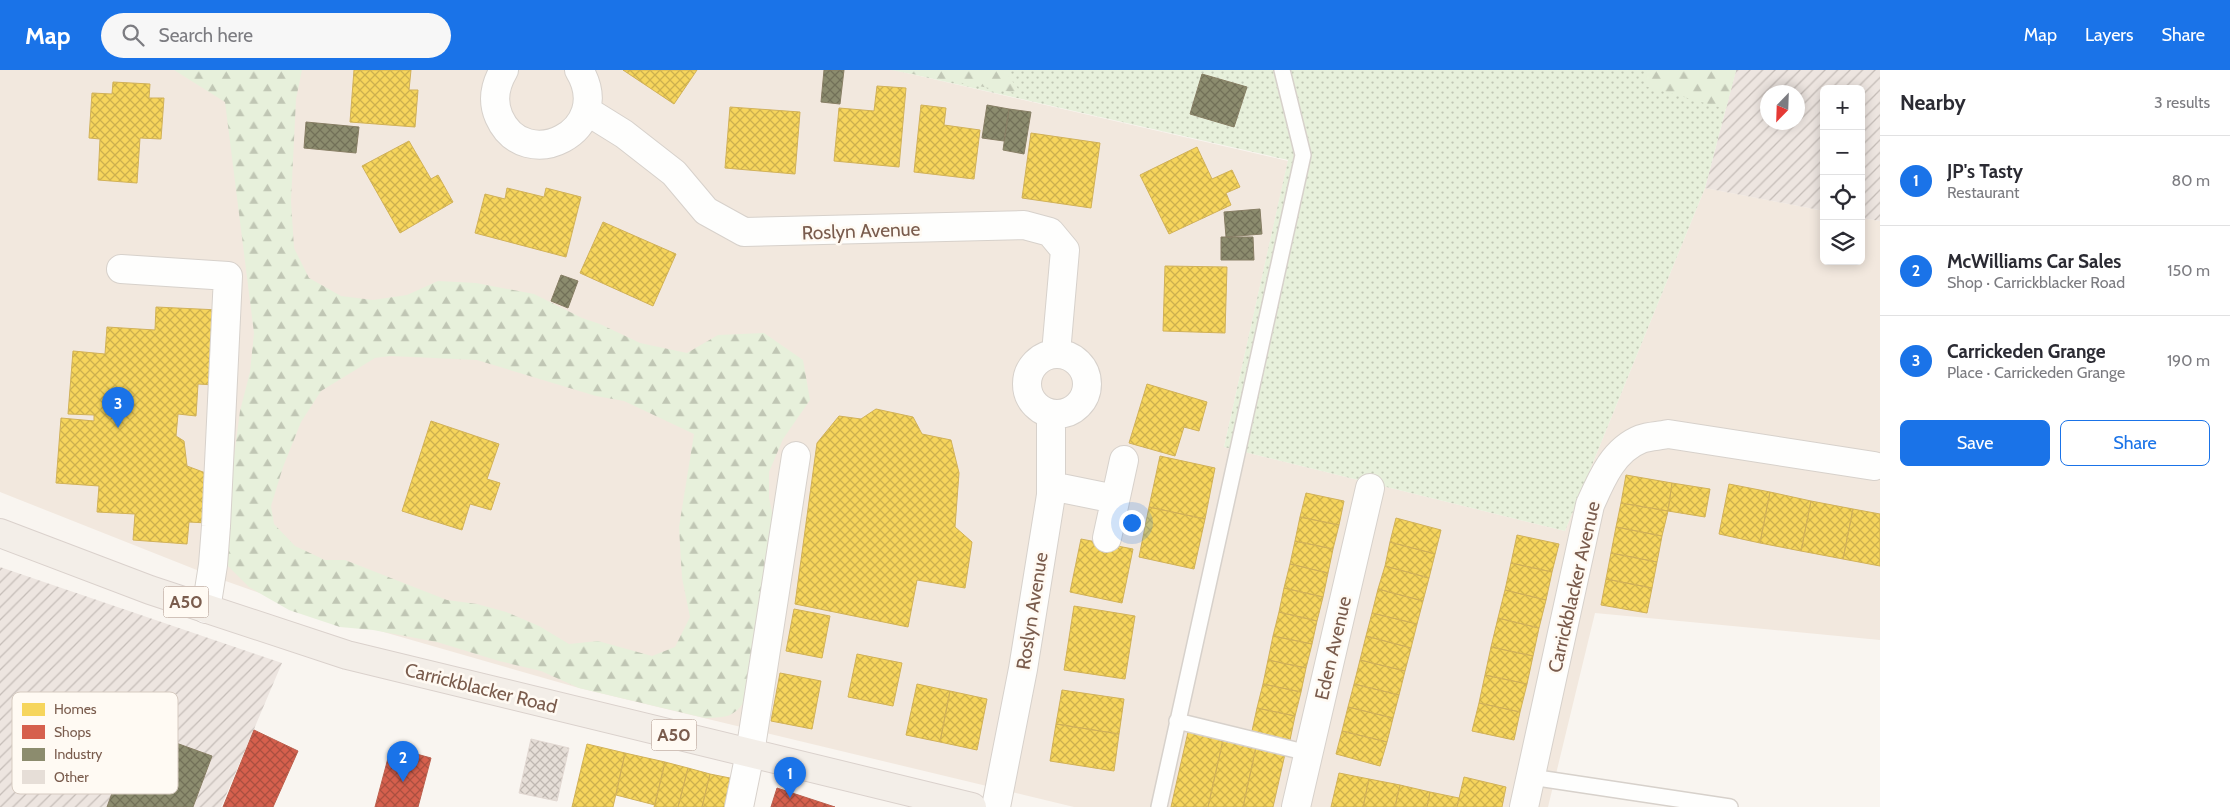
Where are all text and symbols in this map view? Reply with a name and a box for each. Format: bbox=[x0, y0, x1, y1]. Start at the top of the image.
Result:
search box bbox=[101, 13, 451, 58]
text: Map bbox=[25, 21, 71, 50]
icon: search bbox=[119, 21, 147, 49]
text: Search here bbox=[159, 24, 253, 47]
text: Map bbox=[2024, 24, 2057, 46]
text: Layers bbox=[2085, 24, 2134, 46]
text: Share bbox=[2162, 24, 2205, 46]
north arrow bbox=[1760, 85, 1805, 130]
map controls bbox=[1820, 85, 1865, 265]
button: + bbox=[1820, 85, 1865, 130]
text: Nearby bbox=[1900, 90, 1966, 115]
text: 3 results bbox=[2154, 93, 2210, 112]
button: − bbox=[1820, 130, 1865, 175]
text: JP's Tasty bbox=[1947, 160, 2023, 183]
text: 1 bbox=[1913, 171, 1919, 190]
text: 80 m bbox=[2172, 171, 2210, 190]
button: locate bbox=[1820, 175, 1865, 220]
text: Restaurant bbox=[1947, 183, 2019, 202]
street label: Roslyn Avenue bbox=[801, 217, 921, 245]
button: layers bbox=[1820, 220, 1865, 265]
text: McWilliams Car Sales bbox=[1947, 250, 2121, 273]
text: 2 bbox=[1912, 261, 1920, 280]
text: 150 m bbox=[2167, 261, 2210, 280]
text: Shop · Carrickblacker Road bbox=[1947, 273, 2125, 292]
text: Carrickeden Grange bbox=[1947, 340, 2106, 363]
text: 3 bbox=[1912, 351, 1920, 370]
text: 190 m bbox=[2167, 351, 2210, 370]
text: Place · Carrickeden Grange bbox=[1947, 363, 2125, 382]
pin: 3 bbox=[102, 387, 134, 428]
button: Save bbox=[1900, 420, 2050, 466]
button: Share bbox=[2060, 420, 2210, 466]
street label: Carrickblacker Avenue bbox=[1543, 499, 1605, 675]
your location bbox=[1119, 510, 1145, 536]
street label: Roslyn Avenue bbox=[1011, 550, 1053, 671]
road number: A50 bbox=[164, 586, 208, 618]
street label: Eden Avenue bbox=[1310, 594, 1356, 702]
street label: Carrickblacker Road bbox=[402, 658, 560, 718]
legend bbox=[12, 692, 178, 794]
text: Homes bbox=[54, 700, 97, 718]
road number: A50 bbox=[652, 720, 696, 750]
text: Shops bbox=[54, 723, 91, 741]
pin: 2 bbox=[387, 741, 419, 782]
text: Industry bbox=[54, 745, 102, 763]
pin: 1 bbox=[774, 757, 806, 798]
text: Other bbox=[54, 768, 89, 786]

